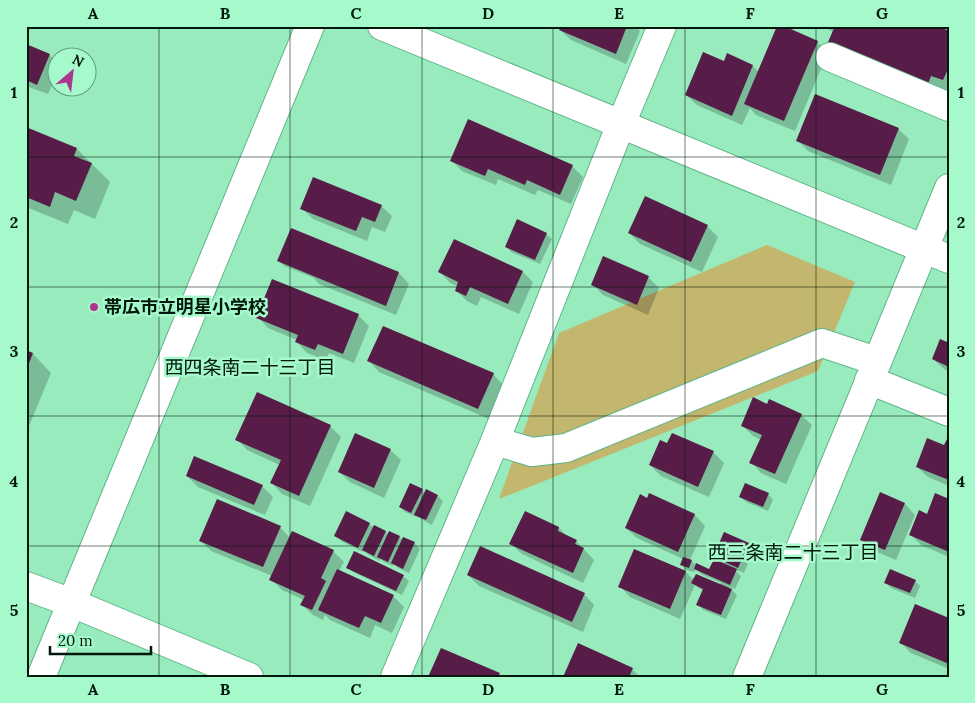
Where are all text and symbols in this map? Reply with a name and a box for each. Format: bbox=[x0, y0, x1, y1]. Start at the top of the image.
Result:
text: A bbox=[88, 3, 99, 23]
text: B bbox=[220, 3, 231, 23]
text: C bbox=[350, 3, 362, 23]
text: D bbox=[482, 3, 494, 23]
text: E bbox=[614, 3, 624, 23]
text: F bbox=[745, 3, 755, 23]
text: G bbox=[876, 3, 888, 23]
north arrow bbox=[48, 48, 98, 98]
text: N bbox=[69, 50, 87, 71]
text: 1 bbox=[11, 82, 17, 102]
text: 1 bbox=[958, 82, 964, 102]
text: 2 bbox=[10, 212, 18, 232]
text: 2 bbox=[957, 212, 965, 232]
place label: 帯広市立明星小学校 bbox=[104, 295, 266, 318]
marker: 帯広市立明星小学校 bbox=[88, 301, 100, 313]
text: 3 bbox=[10, 341, 19, 361]
text: 3 bbox=[957, 341, 966, 361]
district label: 西四条南二十三丁目 bbox=[164, 355, 336, 379]
text: 4 bbox=[10, 471, 19, 491]
text: 4 bbox=[957, 471, 966, 491]
district label: 西三条南二十三丁目 bbox=[707, 540, 879, 564]
text: 5 bbox=[10, 600, 19, 620]
text: 5 bbox=[957, 600, 966, 620]
scale bar bbox=[50, 623, 151, 655]
text: 20 m bbox=[58, 631, 93, 650]
text: A bbox=[88, 679, 99, 699]
text: B bbox=[220, 679, 231, 699]
text: C bbox=[350, 679, 362, 699]
text: D bbox=[482, 679, 494, 699]
text: E bbox=[614, 679, 624, 699]
text: F bbox=[745, 679, 755, 699]
text: G bbox=[876, 679, 888, 699]

